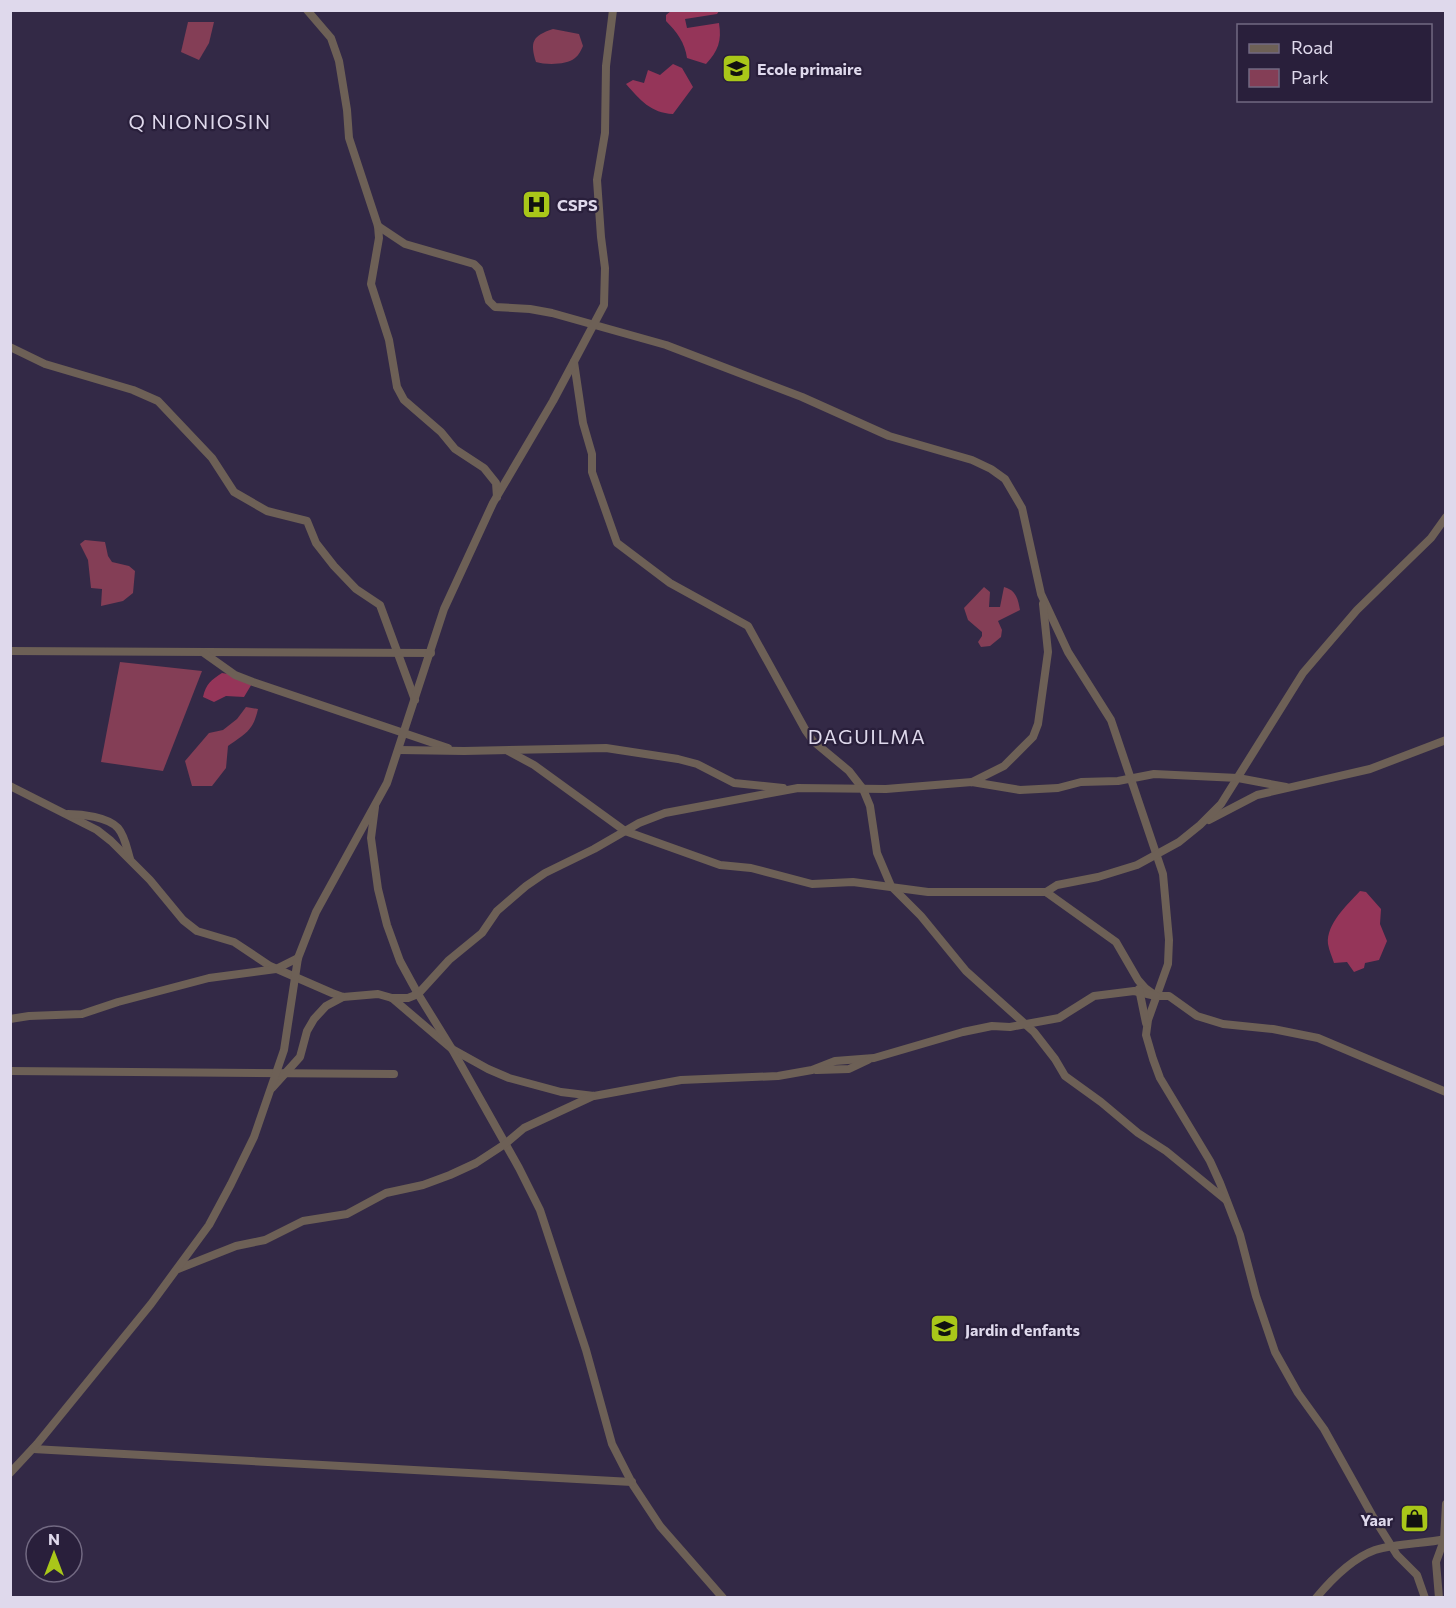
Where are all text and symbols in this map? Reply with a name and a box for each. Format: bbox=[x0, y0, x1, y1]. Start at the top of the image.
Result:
legend bbox=[1237, 24, 1432, 102]
text: Road bbox=[1291, 36, 1333, 58]
school or university icon: Ecole primaire bbox=[720, 52, 752, 84]
place label: Ecole primaire bbox=[757, 59, 862, 78]
text: Park bbox=[1291, 66, 1329, 88]
district label: Q NIONIOSIN bbox=[128, 109, 272, 133]
hospital icon: CSPS bbox=[520, 188, 552, 220]
place label: CSPS bbox=[557, 195, 598, 214]
district label: DAGUILMA bbox=[808, 724, 926, 748]
school or university icon: Jardin d'enfants bbox=[928, 1313, 960, 1345]
place label: Jardin d'enfants bbox=[965, 1320, 1080, 1339]
shop icon: Yaar bbox=[1398, 1503, 1430, 1535]
place label: Yaar bbox=[1360, 1510, 1393, 1529]
north arrow bbox=[24, 1524, 84, 1584]
text: N bbox=[48, 1529, 60, 1548]

